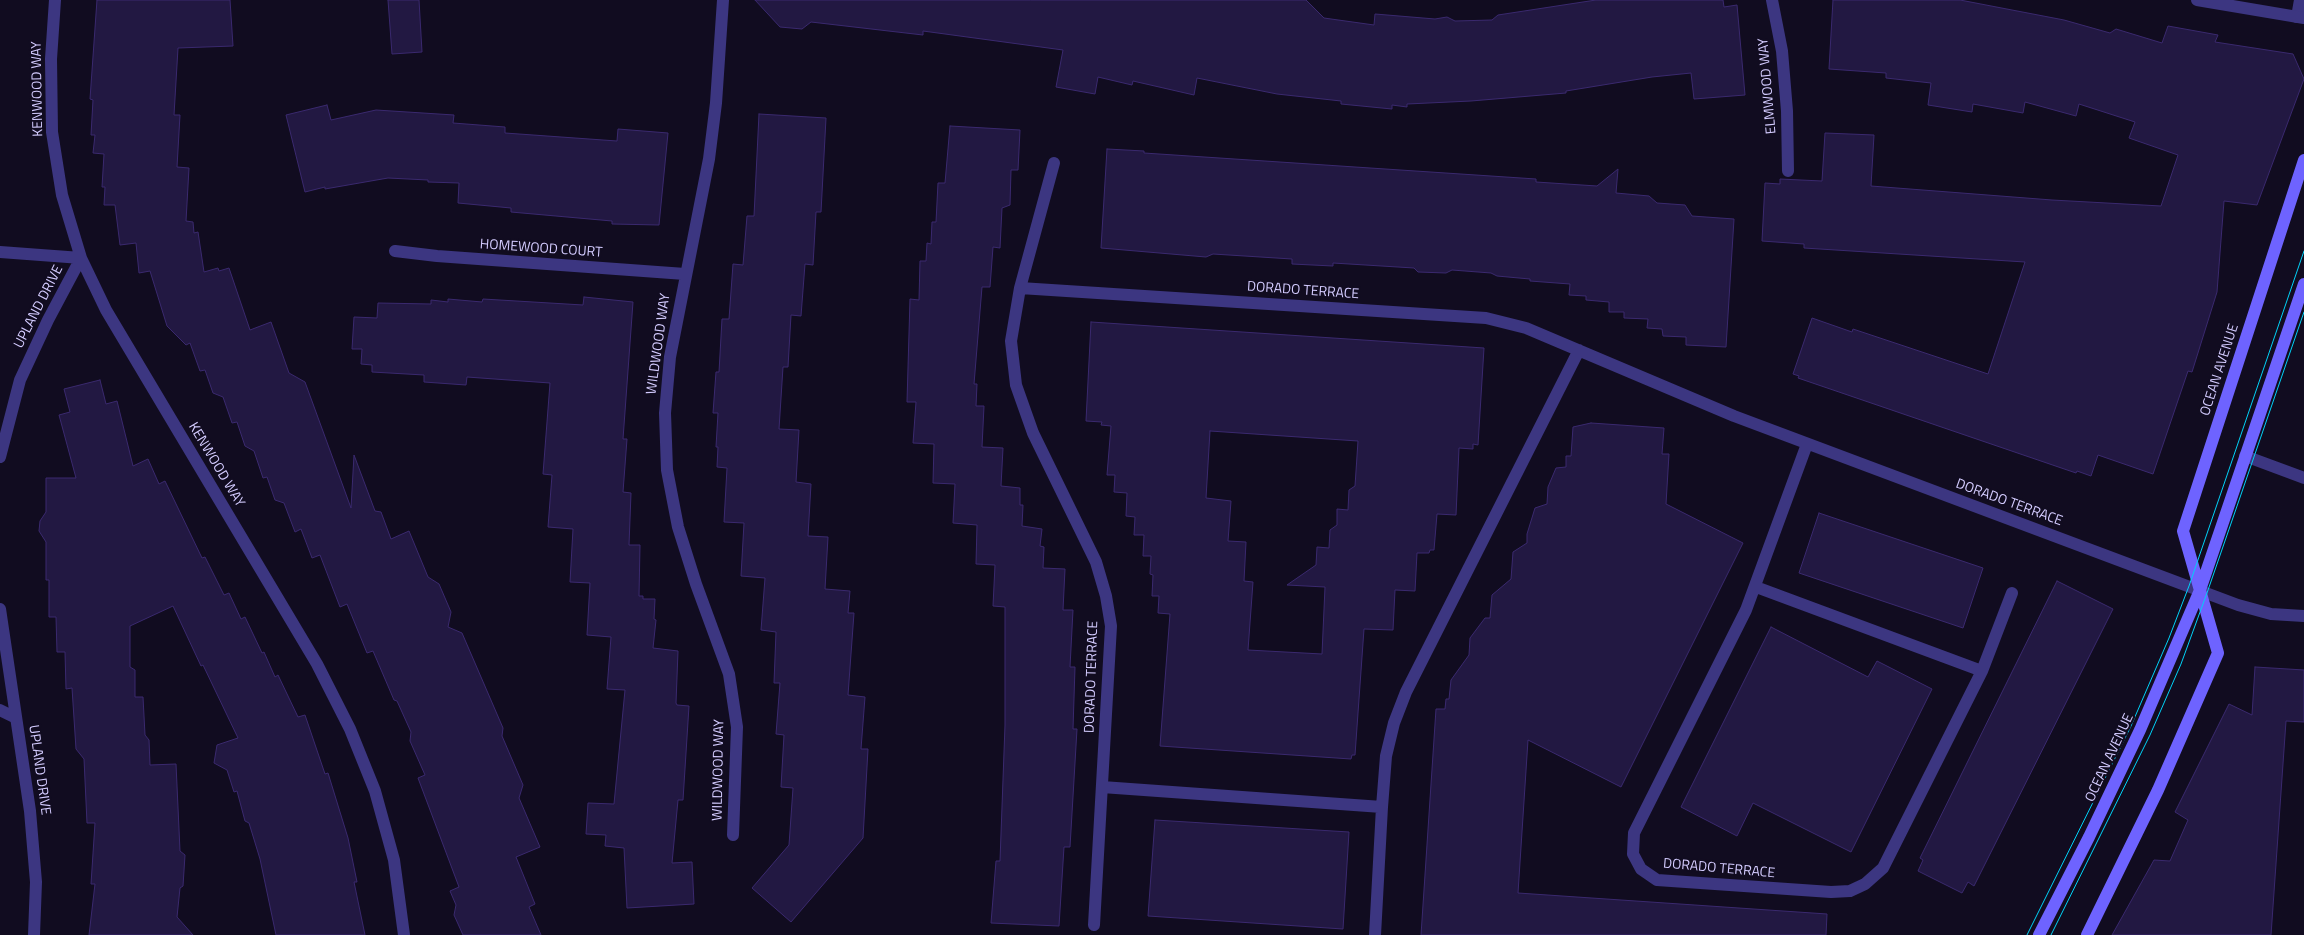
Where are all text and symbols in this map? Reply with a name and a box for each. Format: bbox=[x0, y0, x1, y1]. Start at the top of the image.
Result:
street label: ELMWOOD WAY bbox=[1755, 37, 1781, 135]
street label: KENWOOD WAY bbox=[29, 41, 47, 137]
street label: HOMEWOOD COURT bbox=[479, 236, 603, 262]
street label: UPLAND DRIVE bbox=[11, 263, 67, 351]
street label: DORADO TERRACE bbox=[1246, 279, 1360, 303]
street label: WILDWOOD WAY bbox=[644, 292, 674, 396]
street label: OCEAN AVENUE bbox=[2197, 322, 2243, 418]
street label: KENWOOD WAY bbox=[184, 420, 248, 510]
street label: DORADO TERRACE bbox=[1953, 476, 2065, 530]
street label: DORADO TERRACE bbox=[1082, 621, 1102, 733]
street label: OCEAN AVENUE bbox=[2082, 711, 2138, 805]
street label: WILDWOOD WAY bbox=[710, 719, 728, 821]
street label: UPLAND DRIVE bbox=[24, 724, 54, 816]
street label: DORADO TERRACE bbox=[1662, 856, 1776, 882]

